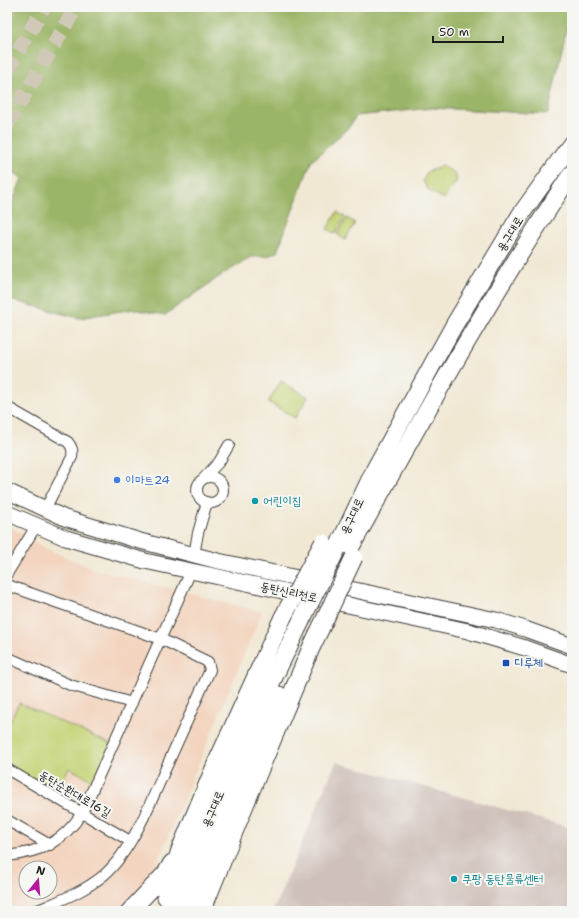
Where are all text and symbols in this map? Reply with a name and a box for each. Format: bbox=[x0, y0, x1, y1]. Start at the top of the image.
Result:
scale bar bbox=[433, 18, 503, 44]
text: 50 m bbox=[439, 24, 469, 40]
street label: 용구대로 bbox=[493, 213, 527, 255]
place label: 이마트24 bbox=[125, 472, 170, 488]
marker: 이마트24 bbox=[112, 475, 122, 485]
place label: 어린이집 bbox=[263, 493, 302, 509]
street label: 용구대로 bbox=[337, 495, 367, 537]
marker: 어린이집 bbox=[250, 496, 260, 506]
street label: 동탄신리천로 bbox=[259, 578, 319, 606]
place label: 디루체 bbox=[514, 655, 543, 671]
marker: 디루체 bbox=[501, 658, 511, 668]
street label: 동탄순환대로16길 bbox=[36, 767, 114, 821]
street label: 용구대로 bbox=[198, 788, 228, 830]
north arrow bbox=[18, 860, 58, 900]
text: N bbox=[34, 862, 47, 879]
place label: 쿠팡 동탄물류센터 bbox=[462, 871, 543, 887]
marker: 쿠팡 동탄물류센터 bbox=[449, 874, 459, 884]

